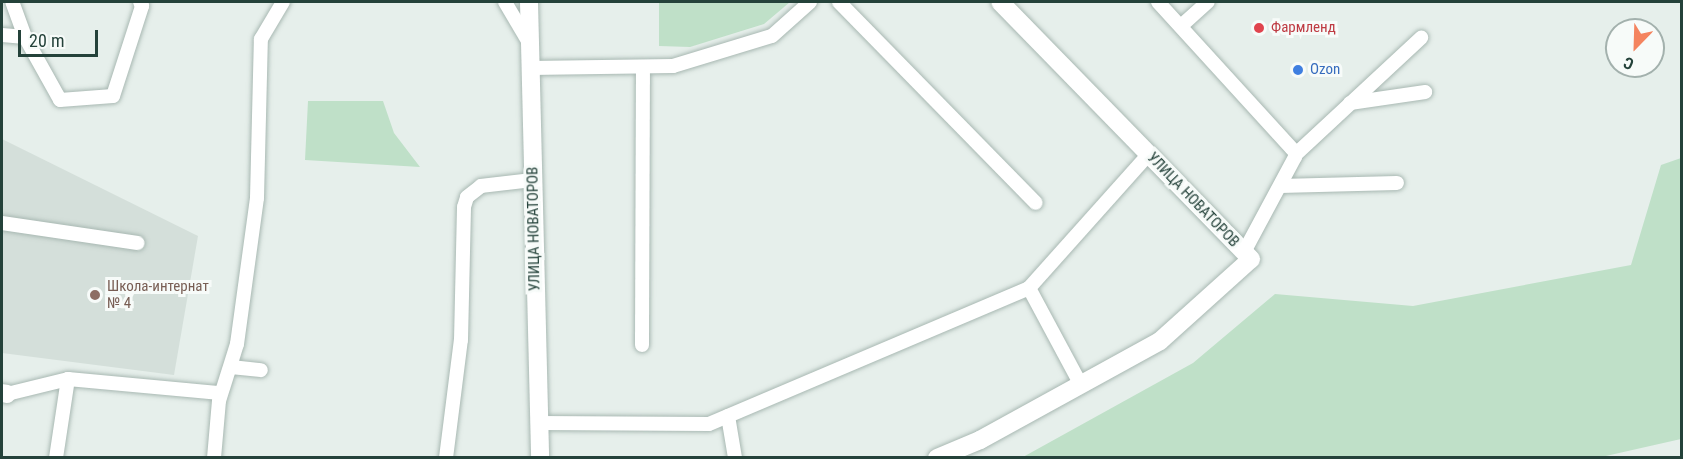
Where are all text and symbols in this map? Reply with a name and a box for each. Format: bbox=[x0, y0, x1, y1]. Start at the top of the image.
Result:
scale bar bbox=[21, 18, 100, 56]
north arrow bbox=[1605, 18, 1665, 78]
place label: Фармленд bbox=[1271, 19, 1336, 37]
marker: Фармленд bbox=[1252, 21, 1266, 35]
text: 20 m bbox=[29, 30, 64, 51]
text: С bbox=[1621, 53, 1636, 74]
place label: Ozon bbox=[1310, 61, 1340, 79]
marker: Ozon bbox=[1291, 63, 1305, 77]
street label: УЛИЦА НОВАТОРОВ bbox=[1143, 149, 1243, 251]
street label: УЛИЦА НОВАТОРОВ bbox=[524, 167, 544, 291]
place label: Школа-интернат № 4 bbox=[107, 277, 209, 312]
marker: Школа-интернат № 4 bbox=[88, 288, 102, 302]

